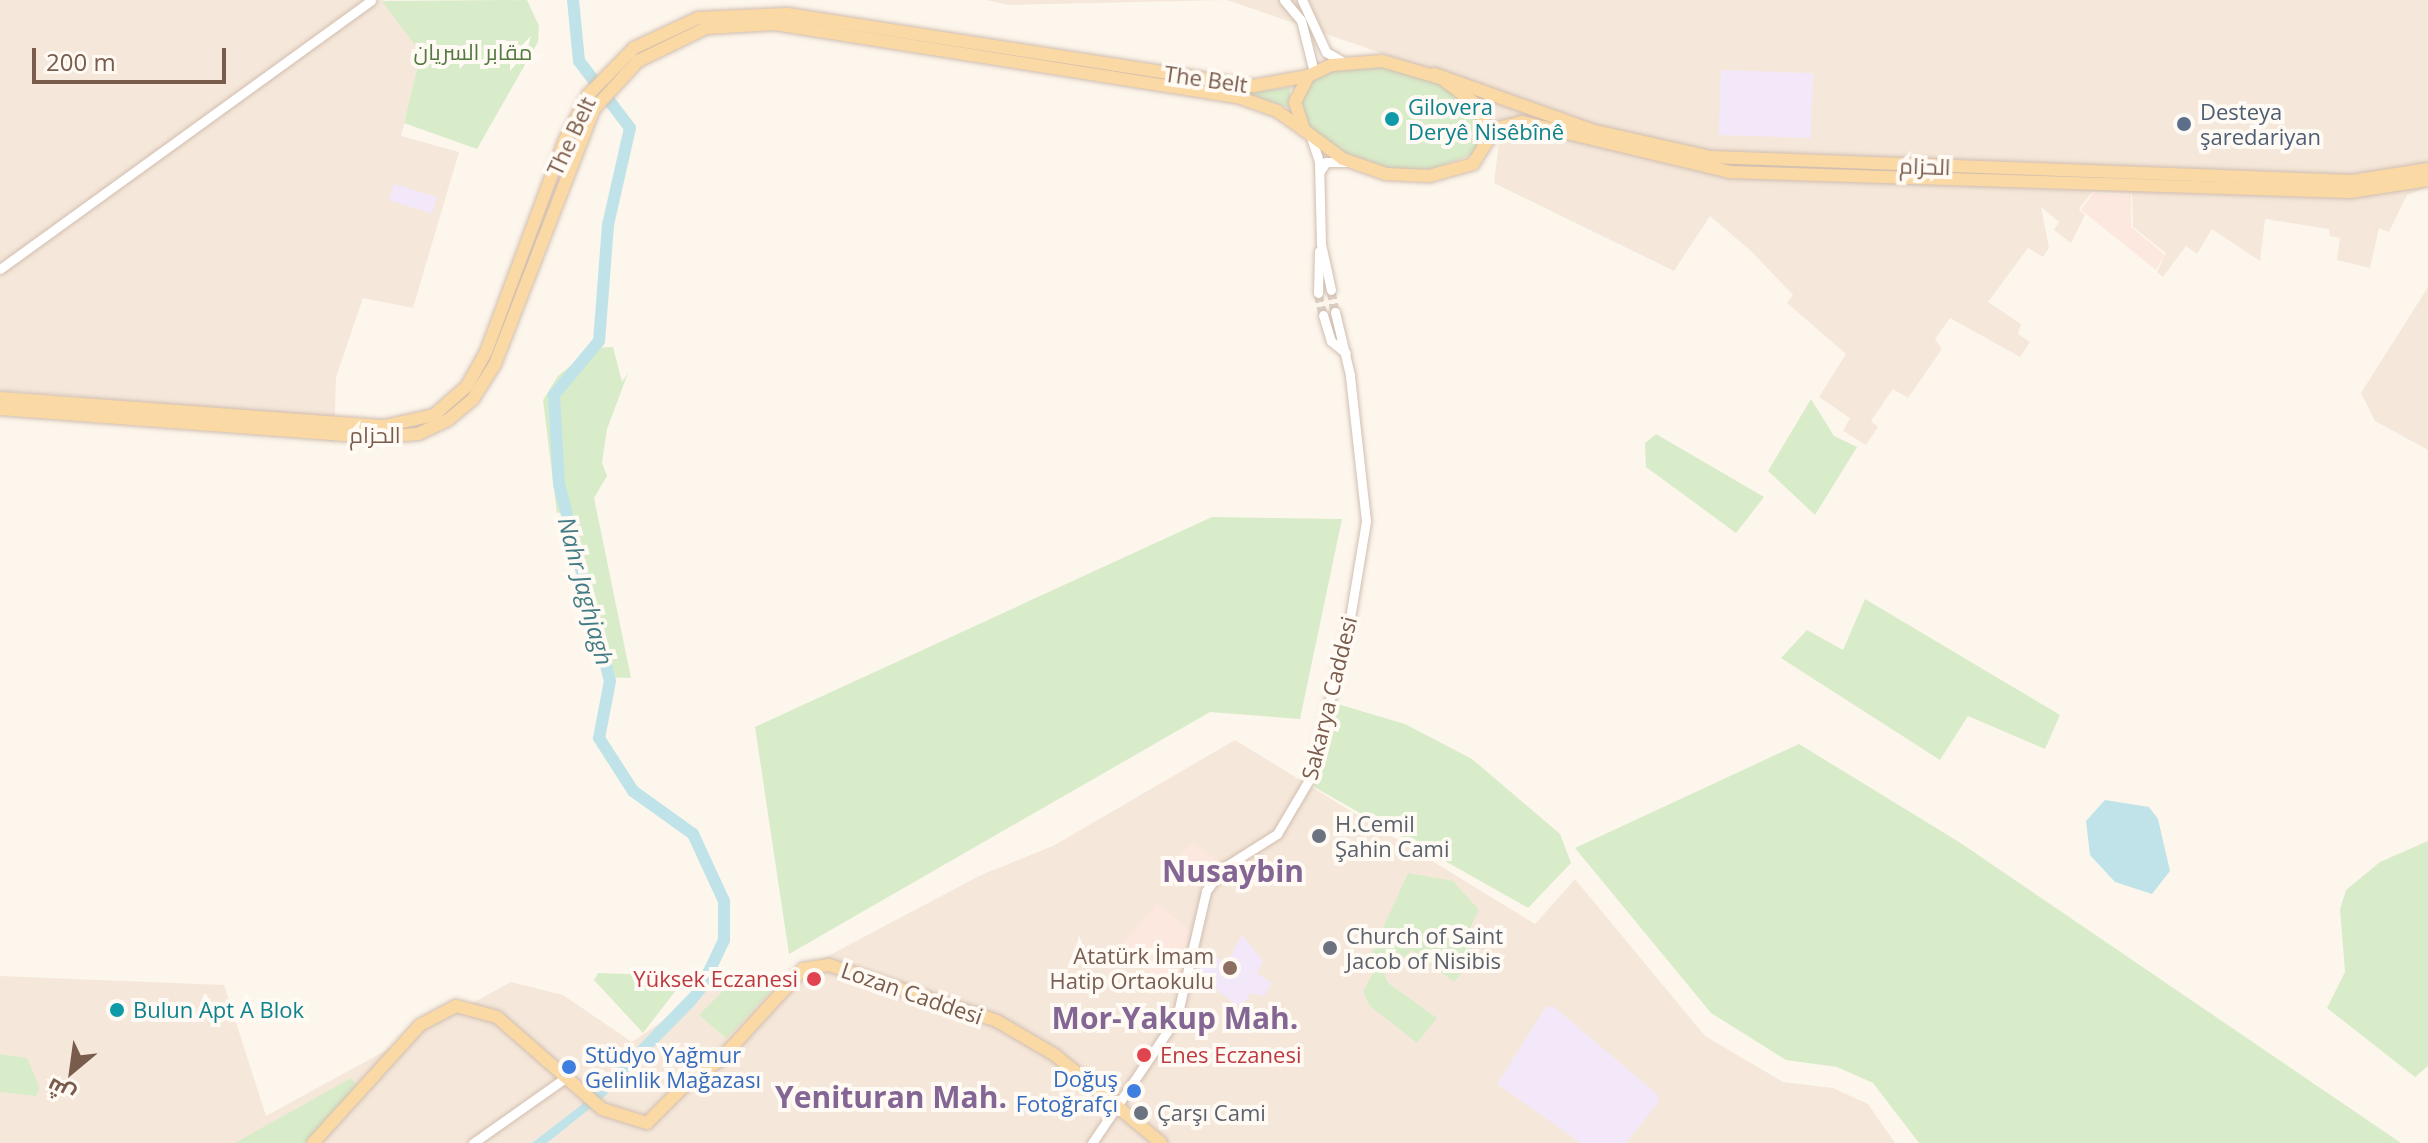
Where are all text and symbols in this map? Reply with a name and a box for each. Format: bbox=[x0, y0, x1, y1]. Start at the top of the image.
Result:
scale bar bbox=[36, 32, 230, 82]
park label: مقابر السريان bbox=[414, 39, 532, 65]
text: 200 m bbox=[46, 45, 116, 78]
street label: The Belt bbox=[1163, 60, 1249, 98]
street label: The Belt bbox=[541, 93, 601, 179]
place label: Gilovera Deryê Nisêbînê bbox=[1408, 93, 1564, 144]
place label: Desteya şaredariyan bbox=[2200, 98, 2321, 150]
marker: Gilovera Deryê Nisêbînê bbox=[1383, 110, 1401, 128]
marker: Desteya şaredariyan bbox=[2175, 115, 2193, 133]
street label: الحزام bbox=[1899, 152, 1951, 180]
street label: الحزام bbox=[349, 422, 401, 448]
water label: Nahr Jaghjagh bbox=[552, 514, 620, 668]
street label: Sakarya Caddesi bbox=[1296, 614, 1362, 782]
place label: H.Cemil Şahin Cami bbox=[1335, 810, 1450, 862]
marker: H.Cemil Şahin Cami bbox=[1310, 827, 1328, 845]
district label: Nusaybin bbox=[1162, 853, 1304, 889]
place label: Church of Saint Jacob of Nisibis bbox=[1346, 922, 1503, 974]
marker: Church of Saint Jacob of Nisibis bbox=[1321, 939, 1339, 957]
place label: Atatürk İmam Hatip Ortaokulu bbox=[1049, 942, 1214, 994]
street label: Lozan Caddesi bbox=[838, 956, 986, 1030]
marker: Atatürk İmam Hatip Ortaokulu bbox=[1221, 959, 1239, 977]
place label: Yüksek Eczanesi bbox=[633, 966, 798, 992]
marker: Yüksek Eczanesi bbox=[805, 970, 823, 988]
place label: Bulun Apt A Blok bbox=[133, 997, 304, 1023]
district label: Mor-Yakup Mah. bbox=[1052, 1000, 1298, 1036]
marker: Bulun Apt A Blok bbox=[108, 1001, 126, 1019]
north arrow bbox=[32, 1031, 112, 1111]
place label: Stüdyo Yağmur Gelinlik Mağazası bbox=[585, 1041, 761, 1092]
place label: Enes Eczanesi bbox=[1160, 1042, 1301, 1068]
marker: Enes Eczanesi bbox=[1135, 1046, 1153, 1064]
marker: Stüdyo Yağmur Gelinlik Mağazası bbox=[560, 1058, 578, 1076]
place label: Doğuş Fotoğrafçı bbox=[1016, 1065, 1118, 1116]
text: ش bbox=[41, 1072, 80, 1112]
district label: Yenituran Mah. bbox=[775, 1079, 1007, 1115]
marker: Doğuş Fotoğrafçı bbox=[1125, 1082, 1143, 1100]
place label: Çarşı Cami bbox=[1157, 1100, 1266, 1126]
marker: Çarşı Cami bbox=[1132, 1104, 1150, 1122]

